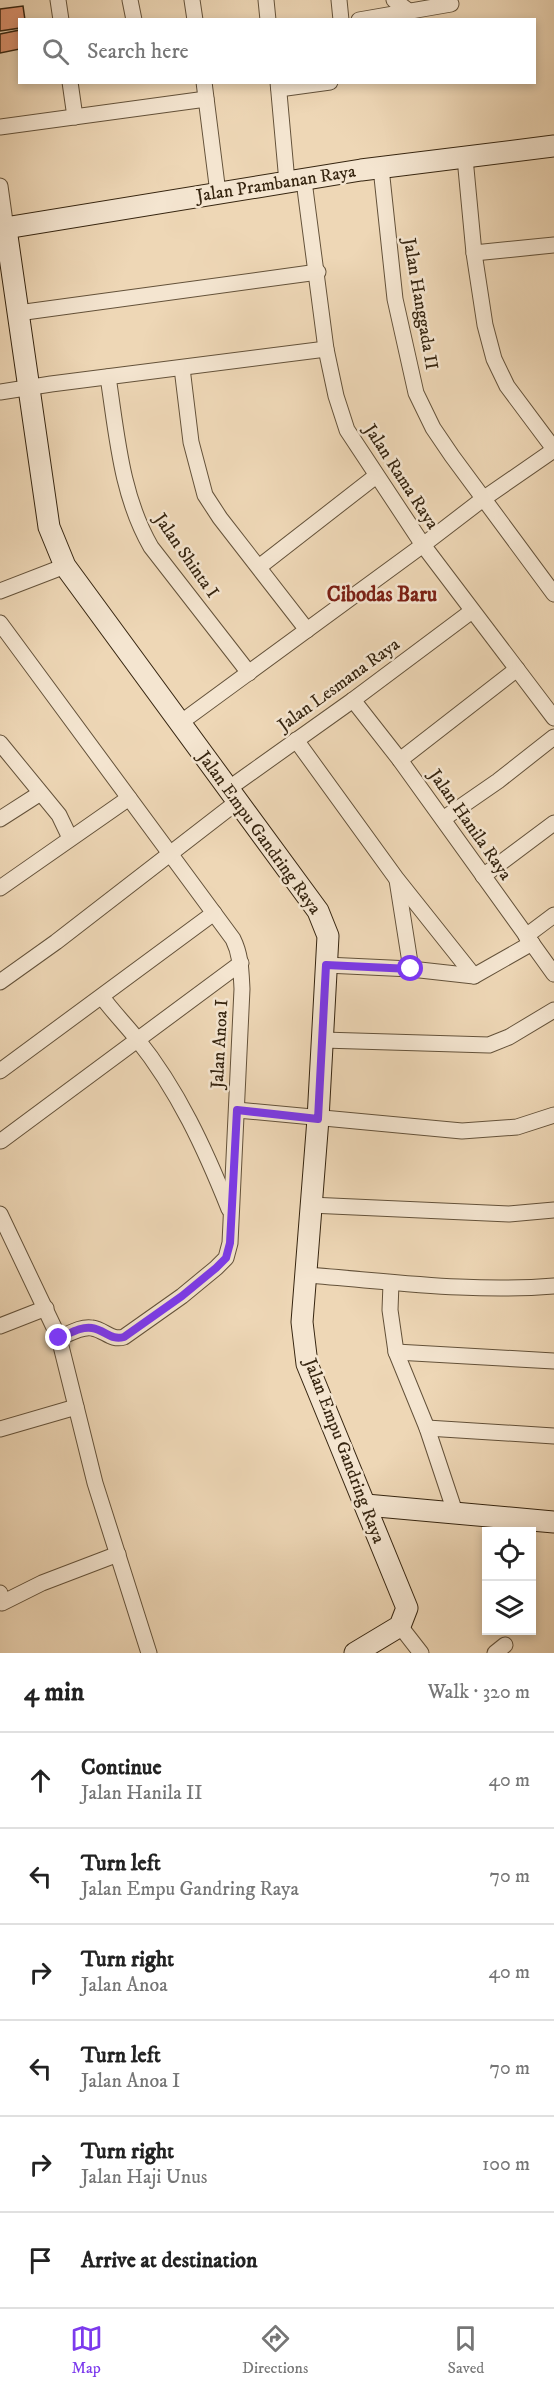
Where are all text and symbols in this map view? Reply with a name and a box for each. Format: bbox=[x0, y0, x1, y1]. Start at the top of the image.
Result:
search box bbox=[18, 18, 536, 84]
icon: search bbox=[39, 35, 72, 68]
text: Search here bbox=[87, 38, 189, 65]
street label: Jalan Prambanan Raya bbox=[193, 160, 358, 208]
street label: Jalan Hanggada II bbox=[397, 234, 442, 372]
street label: Jalan Rama Raya bbox=[358, 419, 443, 534]
street label: Jalan Shinta I bbox=[148, 508, 223, 603]
district label: Cibodas Baru bbox=[327, 582, 437, 608]
street label: Jalan Lesmana Raya bbox=[272, 633, 404, 738]
street label: Jalan Empu Gandring Raya bbox=[191, 746, 326, 919]
street label: Jalan Hanila Raya bbox=[423, 764, 517, 885]
route start bbox=[397, 955, 423, 981]
street label: Jalan Anoa I bbox=[207, 999, 233, 1091]
route end bbox=[45, 1324, 71, 1350]
street label: Jalan Empu Gandring Raya bbox=[298, 1354, 390, 1547]
map controls bbox=[482, 1527, 536, 1635]
button: locate bbox=[482, 1527, 536, 1581]
button: layers bbox=[482, 1581, 536, 1635]
text: 4 min bbox=[24, 1676, 84, 1709]
text: Walk · 320 m bbox=[428, 1680, 530, 1705]
text: Continue bbox=[81, 1754, 162, 1781]
icon: ahead bbox=[24, 1764, 57, 1797]
text: 40 m bbox=[488, 1768, 530, 1793]
text: Jalan Hanila II bbox=[81, 1781, 202, 1806]
text: Turn left bbox=[81, 1850, 161, 1877]
icon: left bbox=[24, 1860, 57, 1893]
text: 70 m bbox=[489, 1864, 530, 1889]
text: Jalan Empu Gandring Raya bbox=[81, 1877, 299, 1902]
text: Turn right bbox=[81, 1946, 174, 1973]
icon: right bbox=[24, 1956, 57, 1989]
text: 40 m bbox=[488, 1960, 530, 1985]
text: Jalan Anoa bbox=[81, 1973, 168, 1998]
text: Turn left bbox=[81, 2042, 161, 2069]
icon: left bbox=[24, 2052, 57, 2085]
text: 70 m bbox=[489, 2056, 530, 2081]
text: Jalan Anoa I bbox=[81, 2069, 180, 2094]
text: Turn right bbox=[81, 2138, 174, 2165]
icon: right bbox=[24, 2148, 57, 2181]
text: 100 m bbox=[482, 2152, 530, 2177]
text: Jalan Haji Unus bbox=[81, 2165, 208, 2190]
icon: arrive bbox=[24, 2244, 57, 2277]
text: Arrive at destination bbox=[81, 2247, 258, 2274]
tab: Map bbox=[70, 2322, 103, 2378]
tab: Directions bbox=[242, 2322, 308, 2378]
tab: Saved bbox=[448, 2322, 484, 2378]

